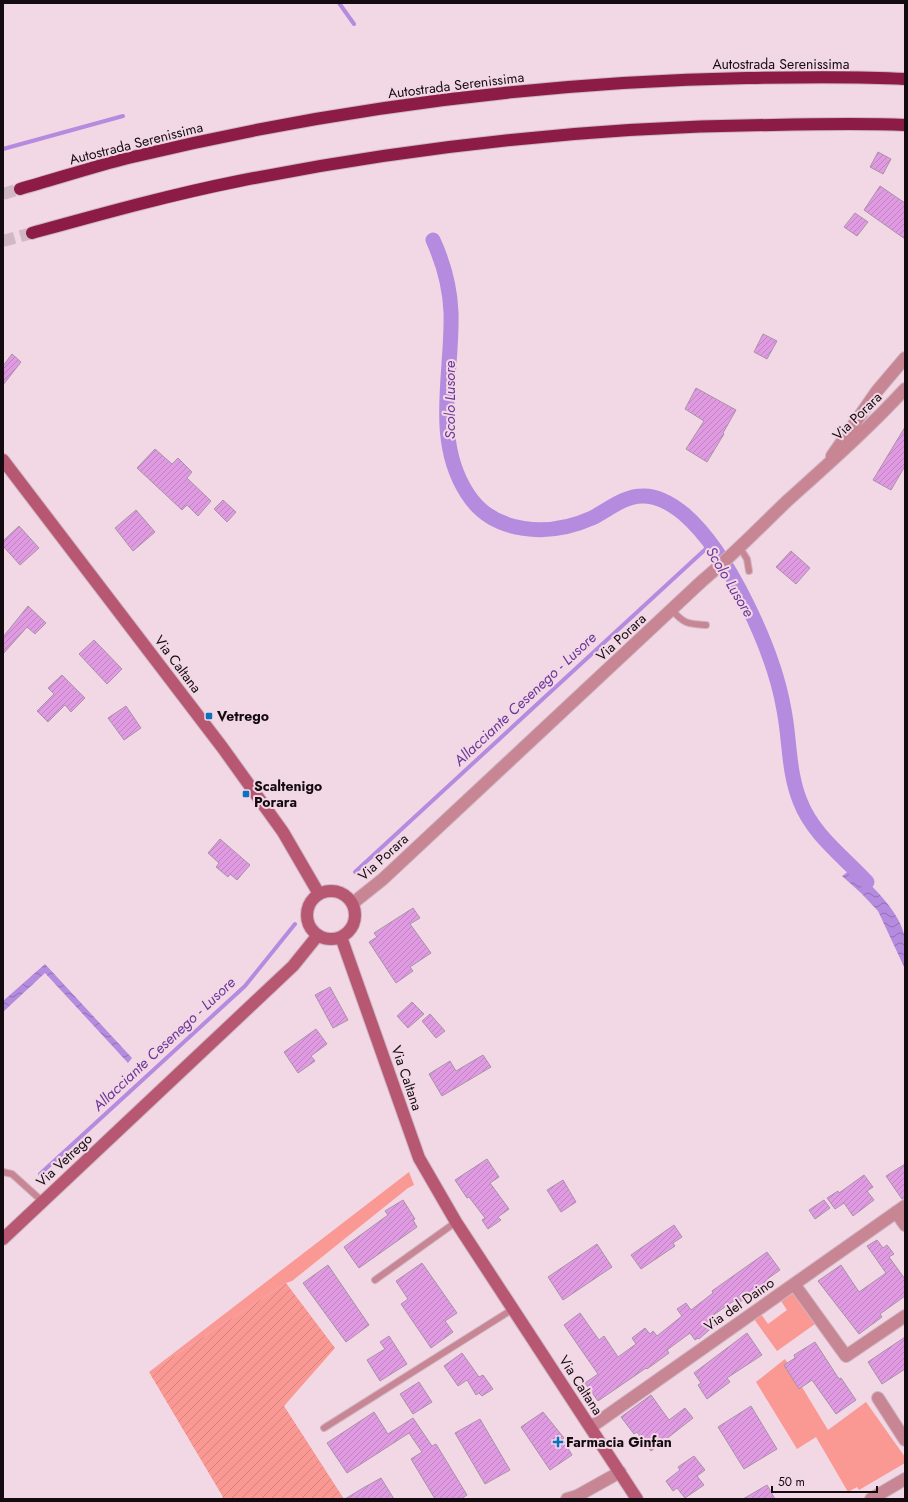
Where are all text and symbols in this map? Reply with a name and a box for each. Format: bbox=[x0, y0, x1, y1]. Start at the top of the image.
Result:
street label: Autostrada Serenissima bbox=[712, 54, 850, 74]
street label: Autostrada Serenissima bbox=[387, 67, 525, 103]
street label: Autostrada Serenissima bbox=[67, 117, 205, 169]
water label: Scolo Lusore bbox=[439, 360, 461, 439]
street label: Via Porara bbox=[828, 387, 886, 445]
water label: Scolo Lusore bbox=[700, 543, 760, 622]
street label: Via Porara bbox=[592, 609, 650, 665]
water label: Allacciante Cesenego - Lusore bbox=[448, 627, 602, 772]
street label: Via Caltana bbox=[150, 631, 206, 697]
place label: Vetrego bbox=[216, 706, 269, 726]
marker: Vetrego bbox=[204, 711, 214, 721]
place label: Scaltenigo Porara bbox=[254, 776, 322, 812]
marker: Scaltenigo Porara bbox=[241, 789, 251, 799]
street label: Via Porara bbox=[353, 829, 413, 885]
water label: Allacciante Cesenego - Lusore bbox=[87, 972, 241, 1117]
street label: Via Caltana bbox=[387, 1043, 427, 1113]
street label: Via Vetrego bbox=[32, 1129, 97, 1191]
street label: Via del Daino bbox=[700, 1272, 778, 1336]
street label: Via Caltana bbox=[554, 1351, 608, 1419]
place label: Farmacia Ginfan bbox=[566, 1432, 672, 1452]
marker: Farmacia Ginfan bbox=[553, 1437, 563, 1447]
scale bar bbox=[772, 1468, 877, 1494]
text: 50 m bbox=[778, 1473, 805, 1491]

